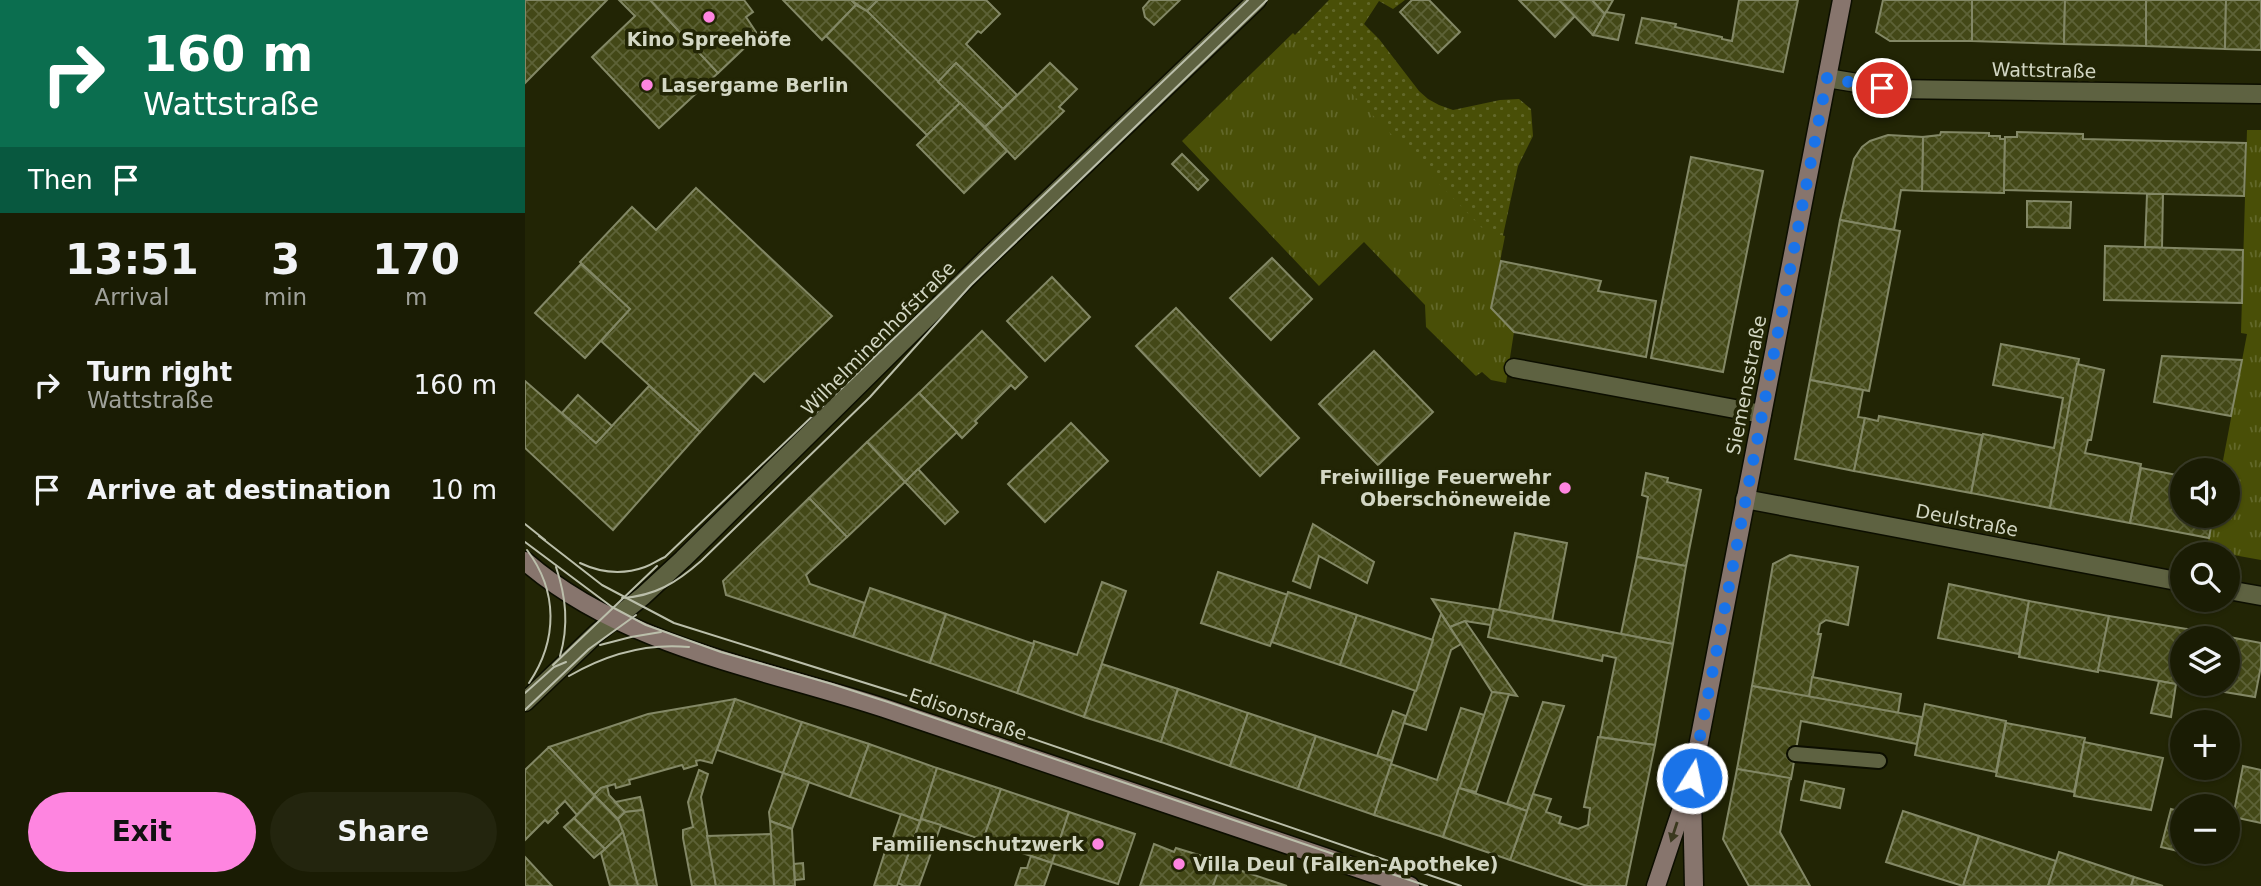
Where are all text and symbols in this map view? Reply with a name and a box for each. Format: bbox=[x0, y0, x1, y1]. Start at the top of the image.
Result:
marker: Kino Spreehöfe bbox=[701, 9, 717, 25]
text: 160 m bbox=[143, 26, 313, 83]
icon: right bbox=[28, 28, 119, 119]
place label: Kino Spreehöfe bbox=[627, 28, 791, 50]
pin bbox=[1852, 58, 1912, 118]
street label: Wattstraße bbox=[1992, 58, 2096, 82]
icon: arrive bbox=[1863, 69, 1901, 107]
place label: Lasergame Berlin bbox=[661, 74, 849, 96]
marker: Lasergame Berlin bbox=[639, 77, 655, 93]
text: Wattstraße bbox=[143, 85, 319, 123]
icon: arrive bbox=[107, 161, 145, 199]
text: Then bbox=[28, 165, 93, 195]
text: 13:51 bbox=[65, 235, 199, 284]
text: 3 bbox=[271, 235, 300, 284]
text: 170 bbox=[372, 235, 460, 284]
street label: Wilhelminenhofstraße bbox=[797, 257, 959, 419]
text: Arrival bbox=[95, 284, 169, 310]
text: min bbox=[264, 284, 307, 310]
text: m bbox=[405, 284, 427, 310]
street label: Siemensstraße bbox=[1722, 313, 1770, 457]
text: Turn right bbox=[87, 357, 232, 387]
icon: right bbox=[28, 366, 66, 404]
text: 160 m bbox=[414, 370, 497, 400]
text: Wattstraße bbox=[87, 387, 214, 413]
map controls bbox=[2170, 458, 2240, 864]
button: sound bbox=[2170, 458, 2240, 528]
place label: Freiwillige Feuerwehr Oberschöneweide bbox=[1320, 466, 1552, 510]
icon: arrive bbox=[28, 471, 66, 509]
text: Arrive at destination bbox=[87, 475, 391, 505]
text: 10 m bbox=[430, 475, 497, 505]
marker: Freiwillige Feuerwehr Oberschöneweide bbox=[1557, 480, 1573, 496]
street label: Deulstraße bbox=[1914, 499, 2020, 541]
button: search bbox=[2170, 542, 2240, 612]
button: layers bbox=[2170, 626, 2240, 696]
street label: Edisonstraße bbox=[906, 684, 1030, 744]
button: + bbox=[2170, 710, 2240, 780]
position arrow bbox=[1655, 741, 1729, 815]
button: Exit bbox=[28, 792, 256, 872]
button: Share bbox=[270, 792, 497, 872]
button: − bbox=[2170, 794, 2240, 864]
one-way arrow bbox=[1668, 822, 1679, 843]
place label: Familienschutzwerk bbox=[871, 833, 1084, 855]
marker: Familienschutzwerk bbox=[1090, 836, 1106, 852]
place label: Villa Deul (Falken-Apotheke) bbox=[1193, 853, 1499, 875]
marker: Villa Deul (Falken-Apotheke) bbox=[1171, 856, 1187, 872]

